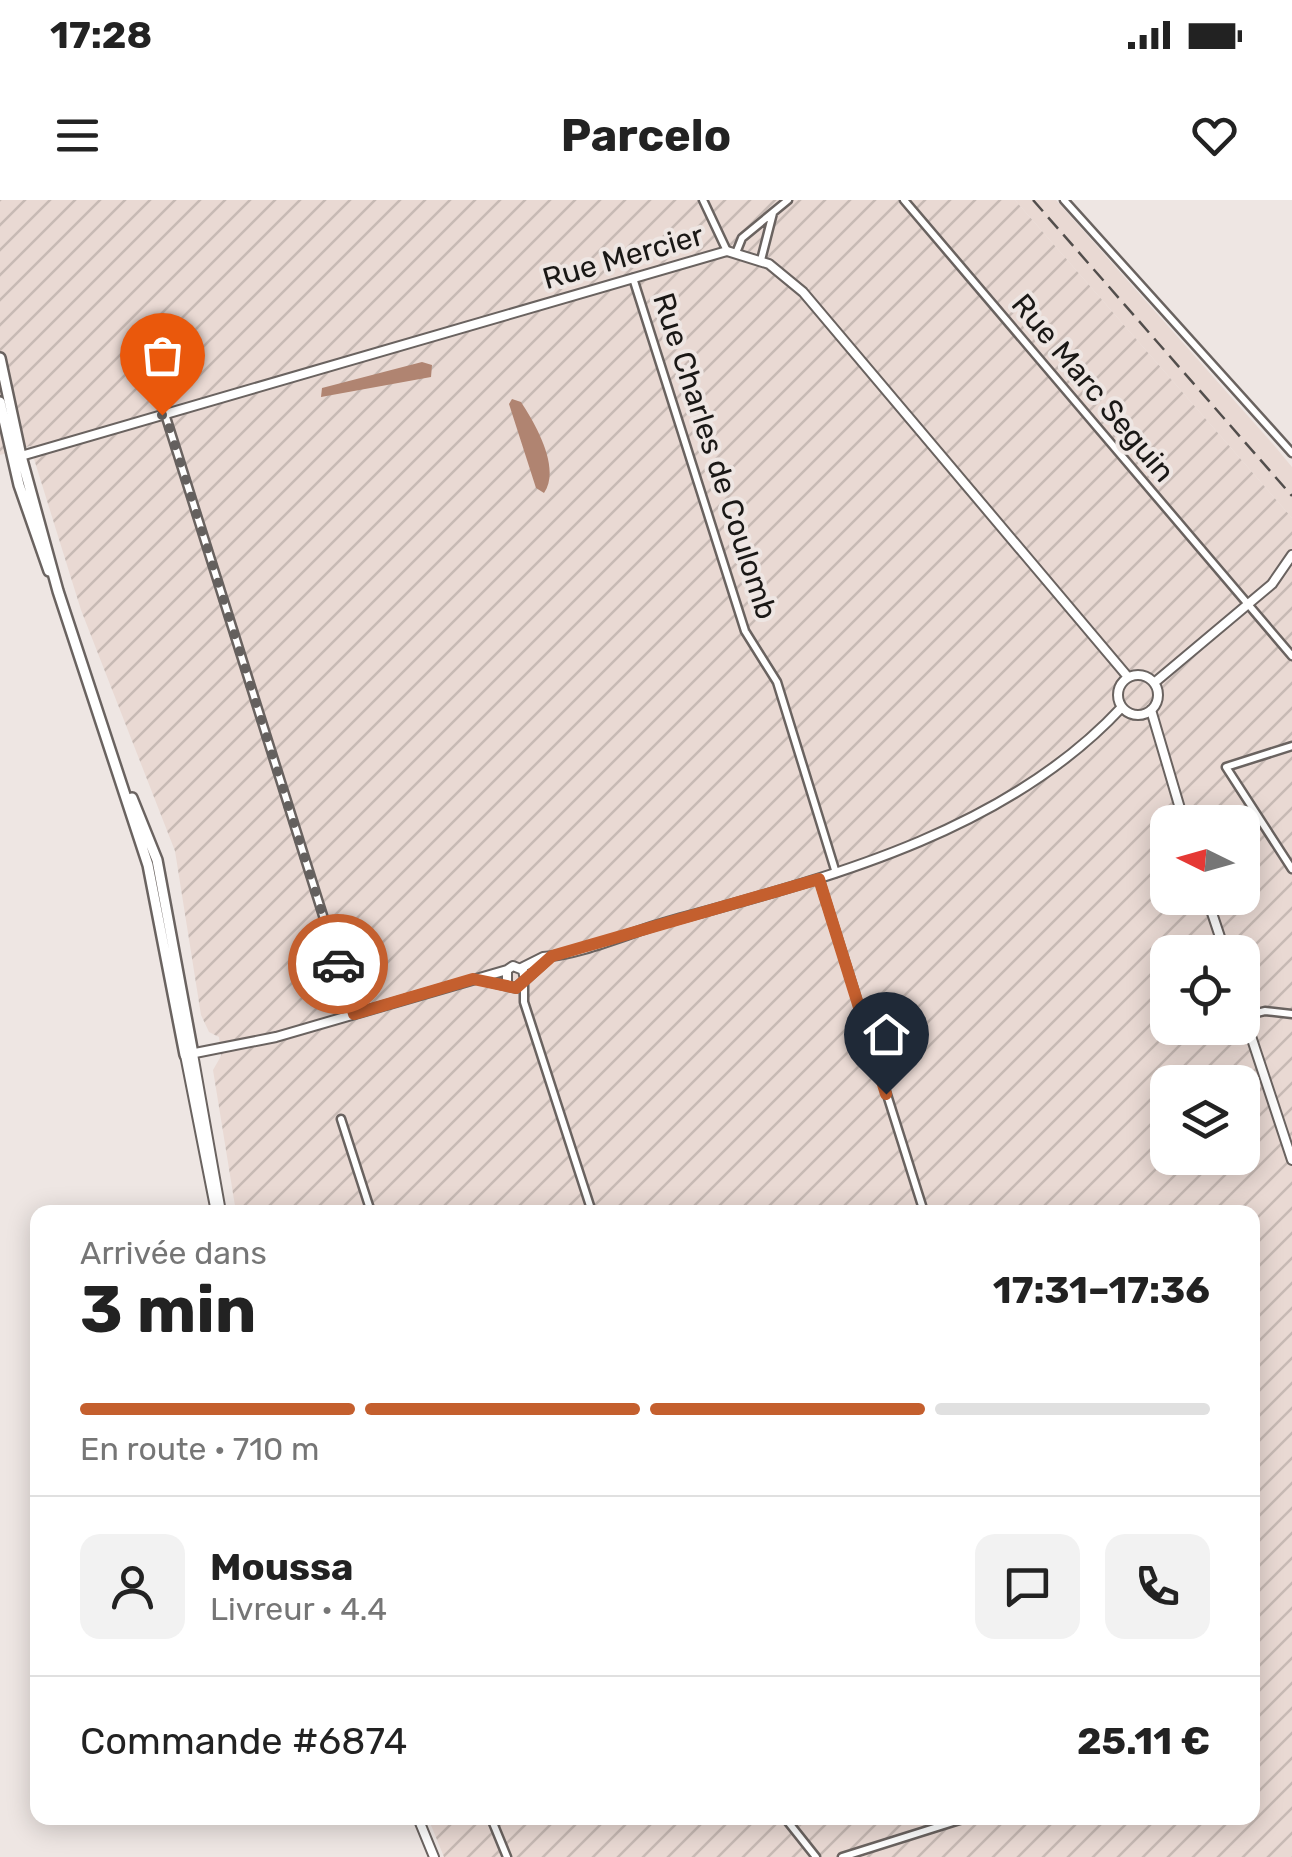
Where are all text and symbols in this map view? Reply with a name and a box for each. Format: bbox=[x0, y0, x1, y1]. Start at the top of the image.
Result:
text: 17:28 bbox=[50, 12, 152, 58]
icon: menu bbox=[50, 108, 105, 163]
icon: heart bbox=[1187, 108, 1242, 163]
text: Parcelo bbox=[561, 109, 731, 162]
street label: Rue Mercier bbox=[538, 217, 708, 297]
street label: Rue Marc Seguin bbox=[1004, 287, 1182, 489]
street label: Rue Charles de Coulomb bbox=[645, 288, 785, 624]
pin bbox=[120, 313, 205, 416]
icon: bag bbox=[135, 328, 190, 383]
north arrow bbox=[1150, 805, 1260, 915]
map controls bbox=[1150, 805, 1260, 1175]
courier bbox=[288, 914, 388, 1014]
button: locate bbox=[1150, 935, 1260, 1045]
icon: car bbox=[311, 937, 366, 992]
pin bbox=[844, 992, 929, 1095]
icon: home bbox=[859, 1007, 914, 1062]
button: layers bbox=[1150, 1065, 1260, 1175]
text: Arrivée dans bbox=[80, 1234, 267, 1272]
text: 17:31–17:36 bbox=[993, 1267, 1210, 1313]
text: 3 min bbox=[80, 1271, 257, 1348]
text: En route · 710 m bbox=[80, 1430, 320, 1468]
button: person bbox=[80, 1534, 185, 1639]
button: chat bbox=[975, 1534, 1080, 1639]
button: phone bbox=[1105, 1534, 1210, 1639]
text: Moussa bbox=[210, 1544, 354, 1590]
text: Livreur · 4.4 bbox=[210, 1590, 387, 1628]
text: Commande #6874 bbox=[80, 1718, 407, 1764]
text: 25.11 € bbox=[1077, 1718, 1210, 1764]

